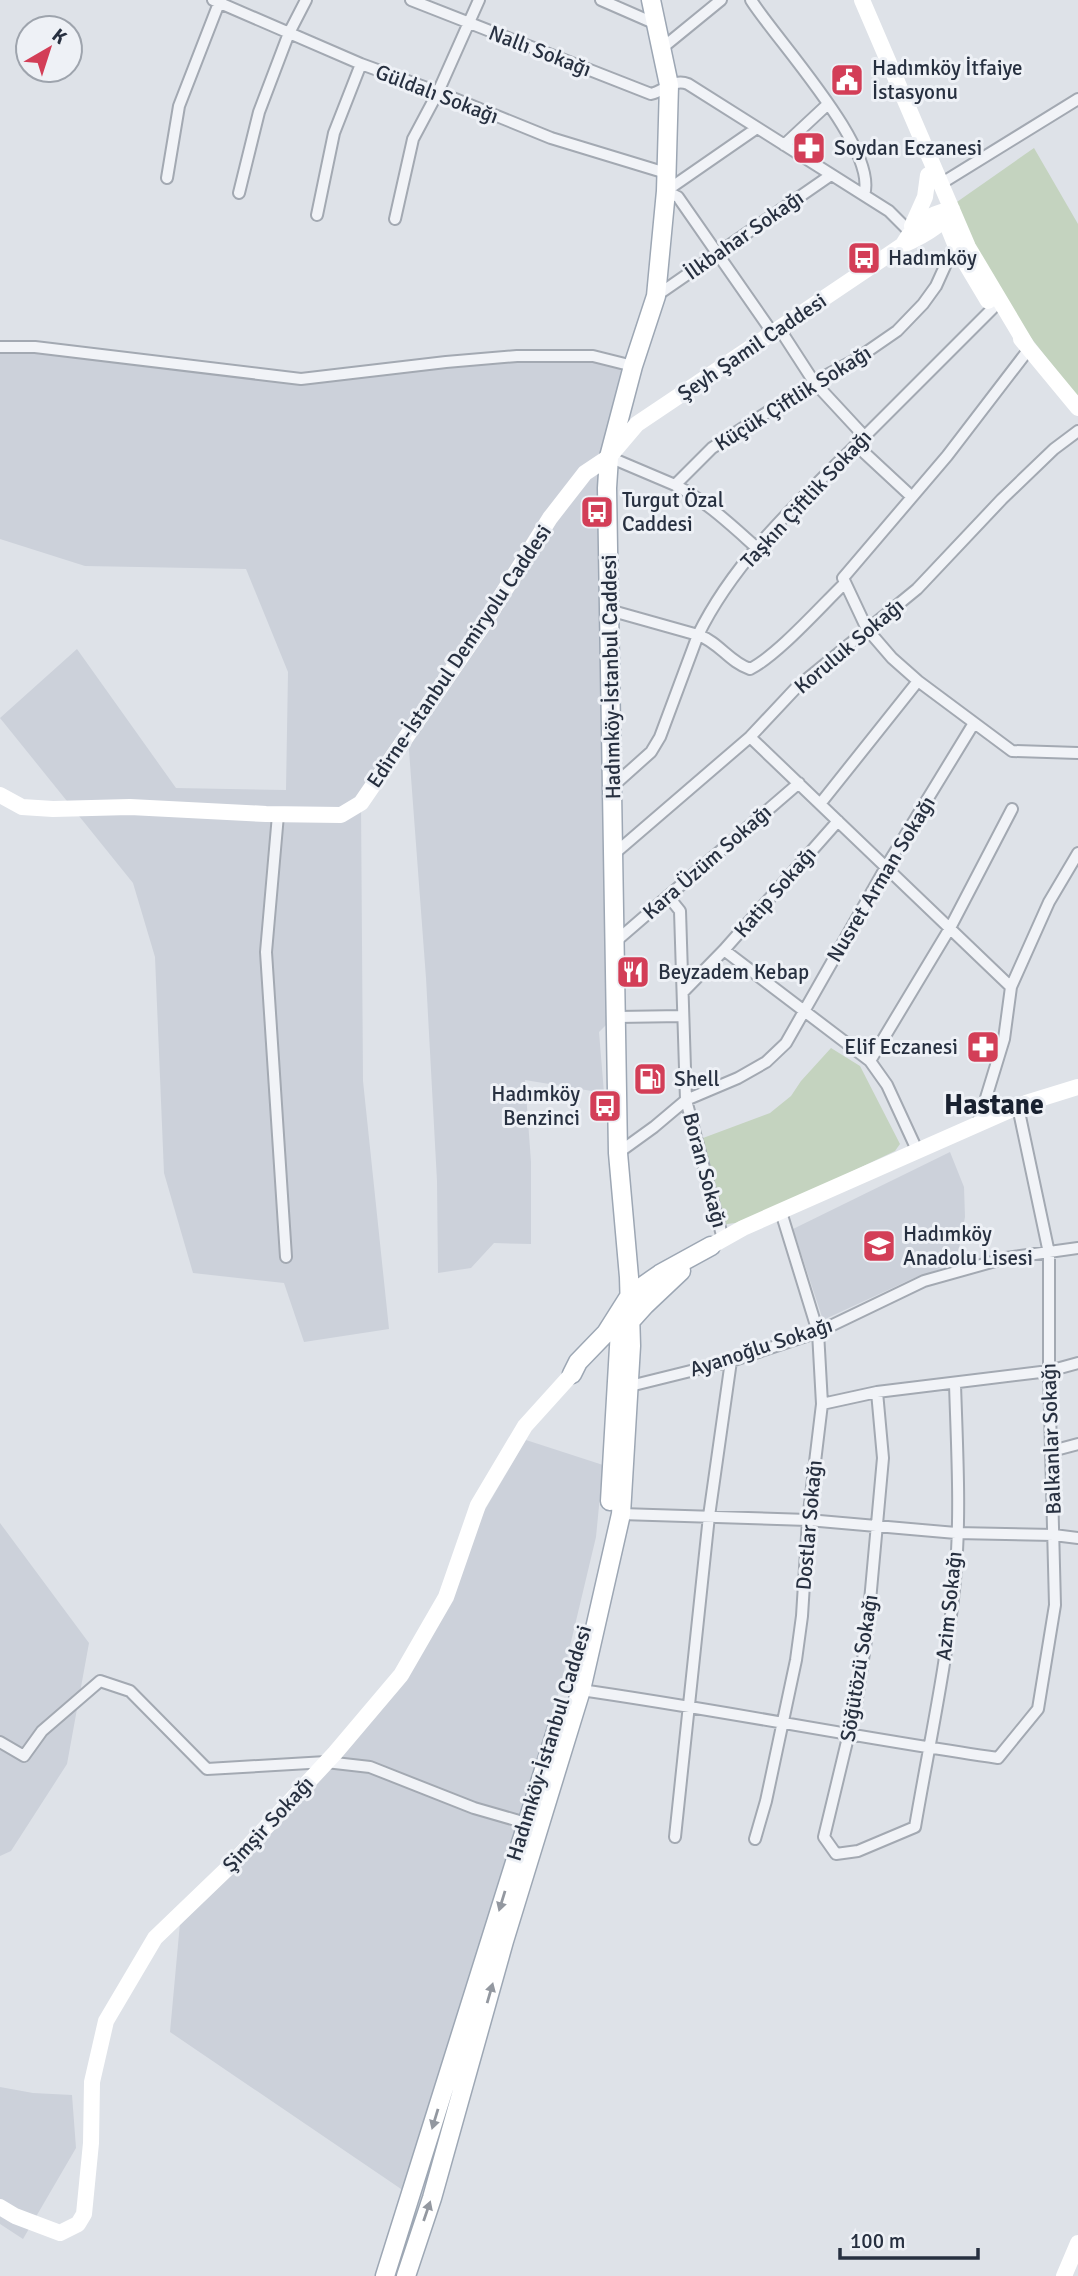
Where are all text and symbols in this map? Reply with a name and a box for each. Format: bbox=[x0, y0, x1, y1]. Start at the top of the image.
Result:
north arrow bbox=[14, 14, 84, 84]
street label: Nallı Sokağı bbox=[485, 20, 595, 82]
text: K bbox=[47, 24, 71, 50]
place label: Hadımköy İtfaiye İstasyonu bbox=[872, 55, 1023, 105]
street label: Güldalı Sokağı bbox=[372, 59, 502, 129]
public building icon: Hadımköy İtfaiye İstasyonu bbox=[828, 61, 866, 99]
pharmacy icon: Soydan Eczanesi bbox=[790, 129, 828, 167]
place label: Soydan Eczanesi bbox=[834, 135, 982, 161]
street label: İlkbahar Sokağı bbox=[679, 184, 809, 286]
bus stop icon: Hadımköy bbox=[845, 239, 883, 277]
place label: Hadımköy bbox=[888, 245, 977, 271]
street label: Şeyh Şamil Caddesi bbox=[673, 288, 831, 406]
street label: Küçük Çiftlik Sokağı bbox=[710, 339, 876, 457]
street label: Taşkın Çiftlik Sokağı bbox=[735, 424, 877, 574]
place label: Turgut Özal Caddesi bbox=[622, 487, 724, 537]
bus stop icon: Turgut Özal Caddesi bbox=[578, 493, 616, 531]
street label: Edirne-İstanbul Demiryolu Caddesi bbox=[361, 520, 557, 792]
street label: Hadımköy-İstanbul Caddesi bbox=[596, 554, 626, 800]
street label: Koruluk Sokağı bbox=[789, 593, 909, 699]
street label: Nusret Arman Sokağı bbox=[821, 791, 941, 967]
street label: Kara Üzüm Sokağı bbox=[637, 799, 777, 925]
street label: Katip Sokağı bbox=[728, 841, 822, 943]
restaurant icon: Beyzadem Kebap bbox=[614, 953, 652, 991]
place label: Beyzadem Kebap bbox=[658, 959, 809, 985]
pharmacy icon: Elif Eczanesi bbox=[964, 1028, 1002, 1066]
place label: Elif Eczanesi bbox=[844, 1034, 958, 1060]
fuel station icon: Shell bbox=[631, 1060, 669, 1098]
place label: Shell bbox=[674, 1066, 720, 1092]
place label: Hadımköy Benzinci bbox=[491, 1081, 580, 1131]
bus stop icon: Hadımköy Benzinci bbox=[586, 1087, 624, 1125]
district label: Hastane bbox=[944, 1088, 1044, 1122]
street label: Boran Sokağı bbox=[677, 1109, 733, 1231]
place label: Hadımköy Anadolu Lisesi bbox=[903, 1221, 1033, 1271]
school or university icon: Hadımköy Anadolu Lisesi bbox=[860, 1227, 898, 1265]
street label: Ayanoğlu Sokağı bbox=[686, 1312, 836, 1382]
street label: Balkanlar Sokağı bbox=[1035, 1363, 1067, 1515]
street label: Dostlar Sokağı bbox=[790, 1459, 828, 1591]
street label: Azim Sokağı bbox=[930, 1550, 968, 1662]
street label: Söğütözü Sokağı bbox=[835, 1592, 883, 1744]
street label: Hadımköy-İstanbul Caddesi bbox=[501, 1622, 597, 1864]
street label: Şimşir Sokağı bbox=[217, 1771, 319, 1877]
one-way arrow bbox=[496, 1891, 506, 1912]
one-way arrow bbox=[485, 1981, 496, 2003]
one-way arrow bbox=[429, 2109, 439, 2130]
one-way arrow bbox=[423, 2201, 433, 2222]
scale bar bbox=[840, 2216, 978, 2260]
text: 100 m bbox=[850, 2228, 905, 2254]

